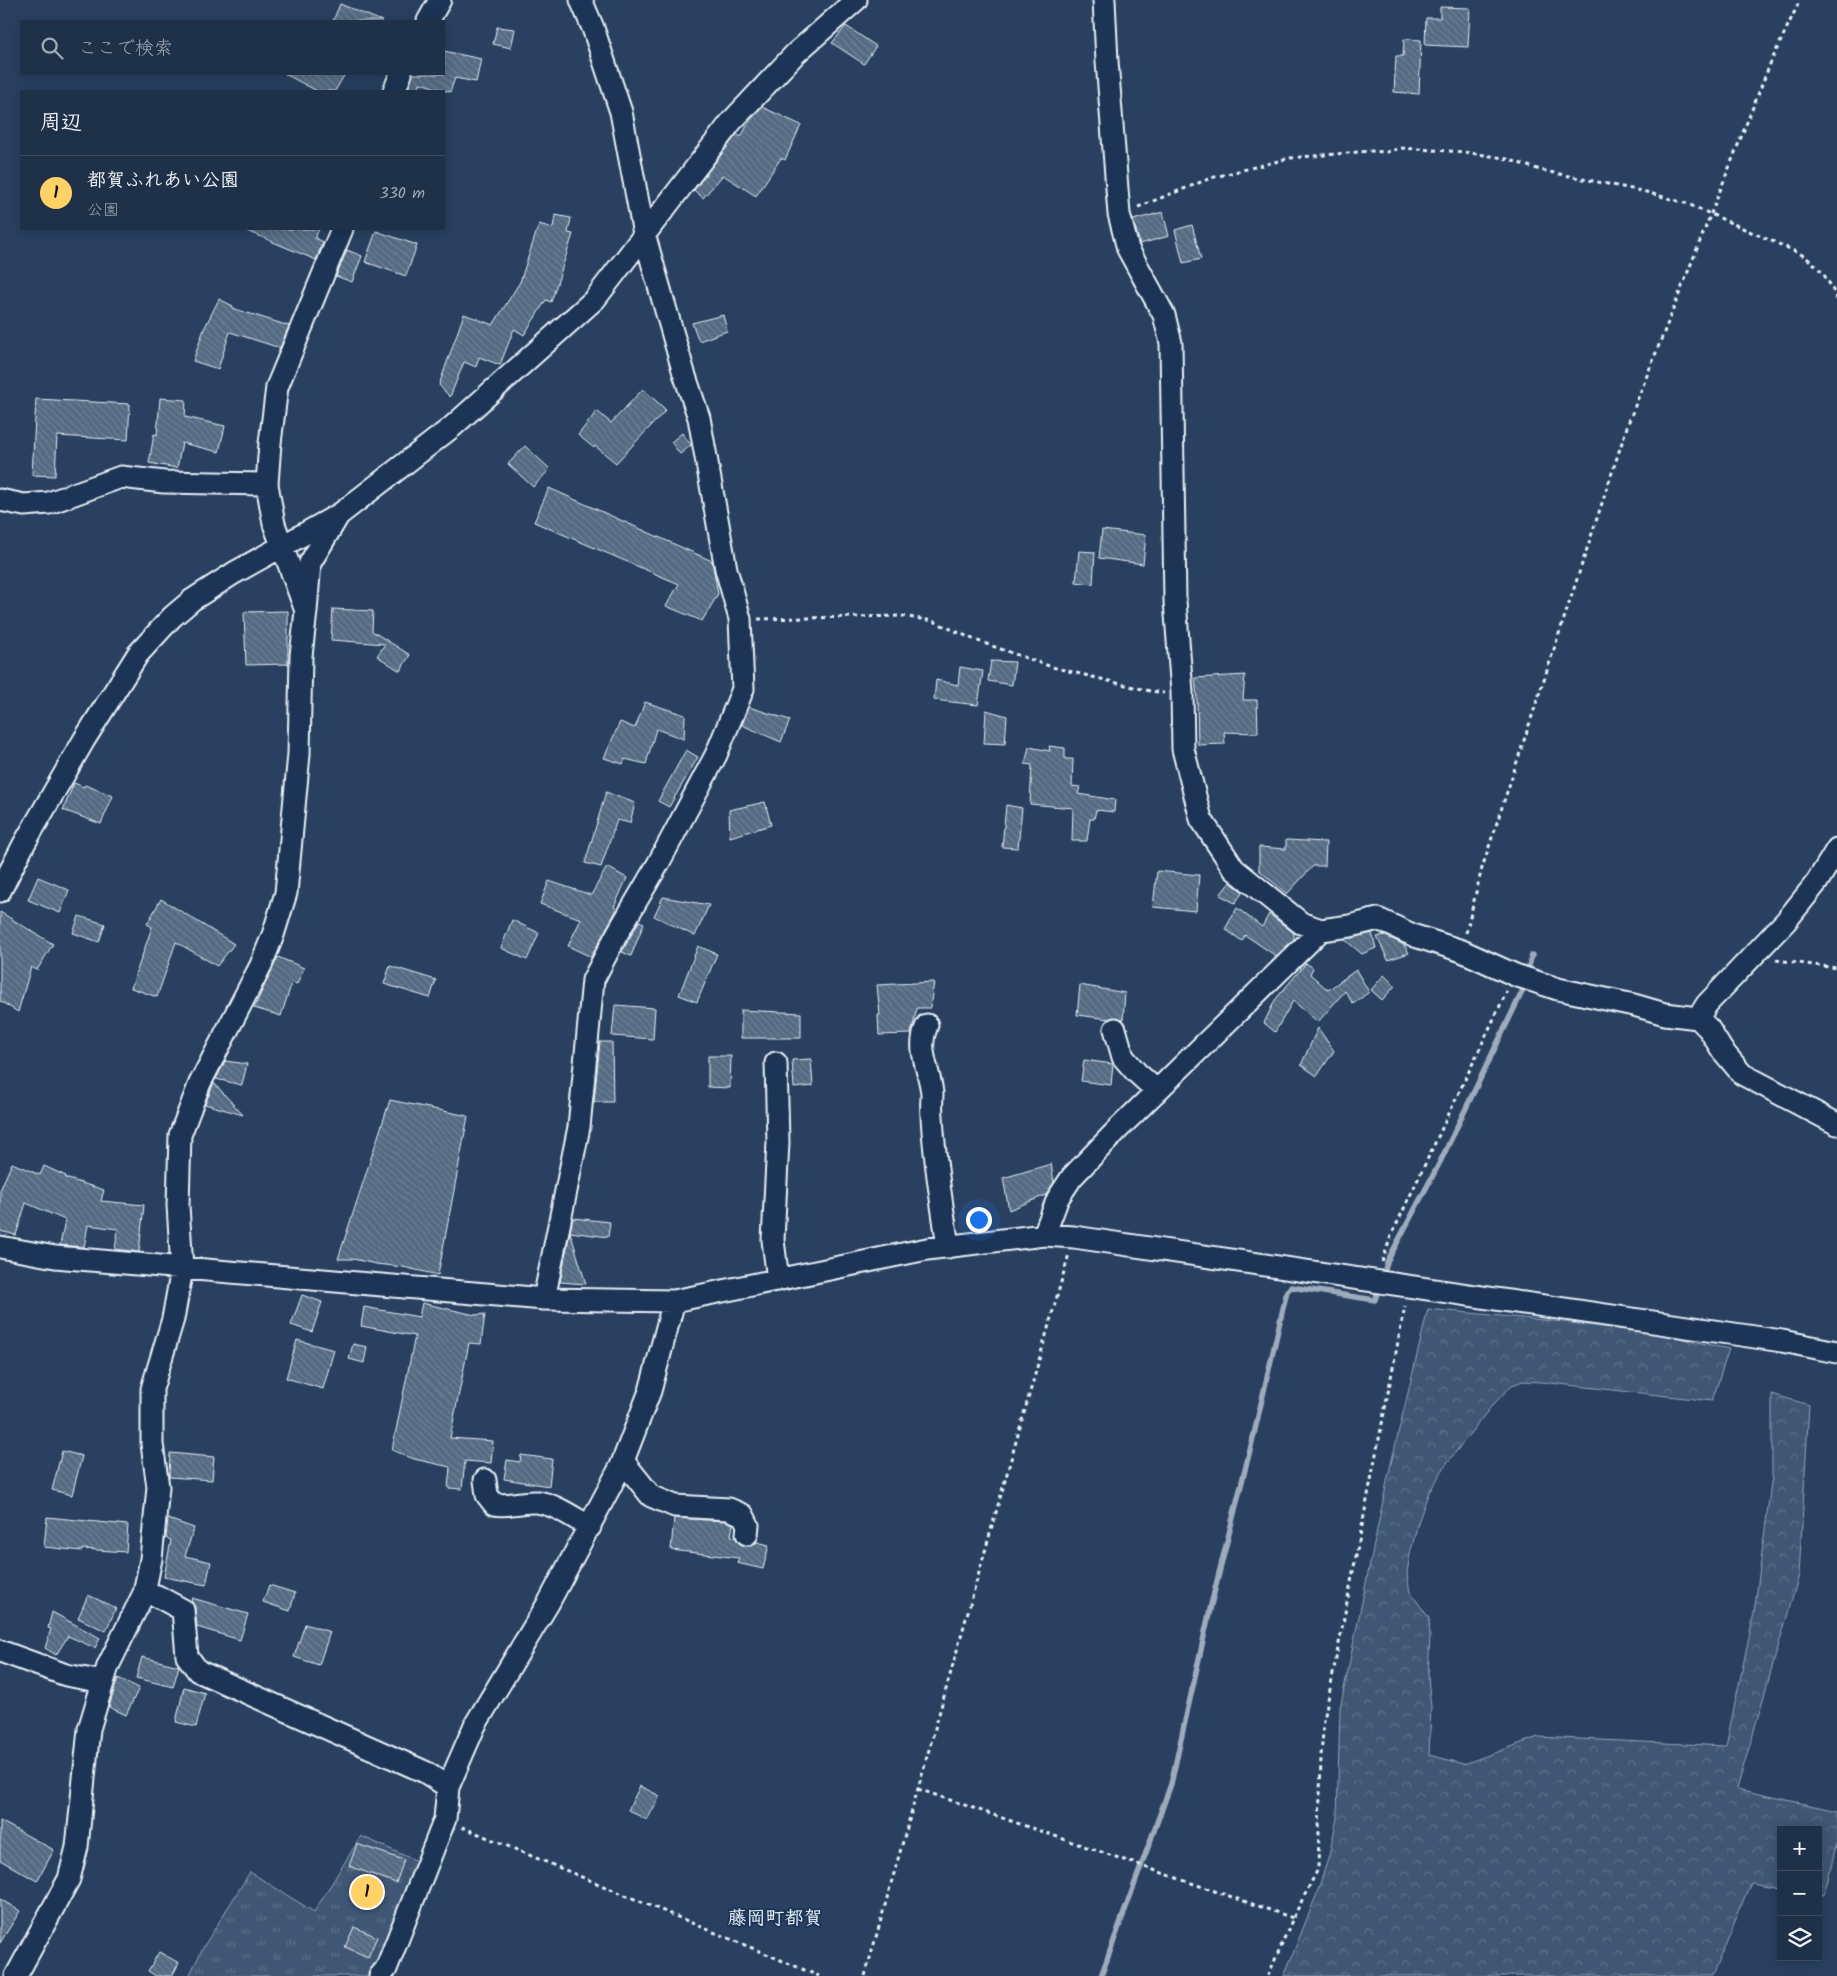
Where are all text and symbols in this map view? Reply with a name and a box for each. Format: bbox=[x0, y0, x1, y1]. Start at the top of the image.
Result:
search box bbox=[20, 20, 445, 75]
icon: search bbox=[38, 34, 66, 62]
text: ここで検索 bbox=[78, 34, 173, 64]
text: 周辺 bbox=[40, 107, 82, 140]
text: 都賀ふれあい公園 bbox=[87, 166, 239, 196]
text: 1 bbox=[54, 181, 58, 206]
text: 330 m bbox=[380, 181, 425, 206]
text: 公園 bbox=[87, 198, 119, 223]
your location bbox=[966, 1207, 992, 1233]
map controls bbox=[1777, 1826, 1822, 1961]
button: + bbox=[1777, 1826, 1822, 1871]
button: − bbox=[1777, 1871, 1822, 1916]
pin: 1 bbox=[351, 1873, 383, 1911]
district label: 藤岡町都賀 bbox=[727, 1904, 823, 1934]
button: layers bbox=[1777, 1916, 1822, 1961]

